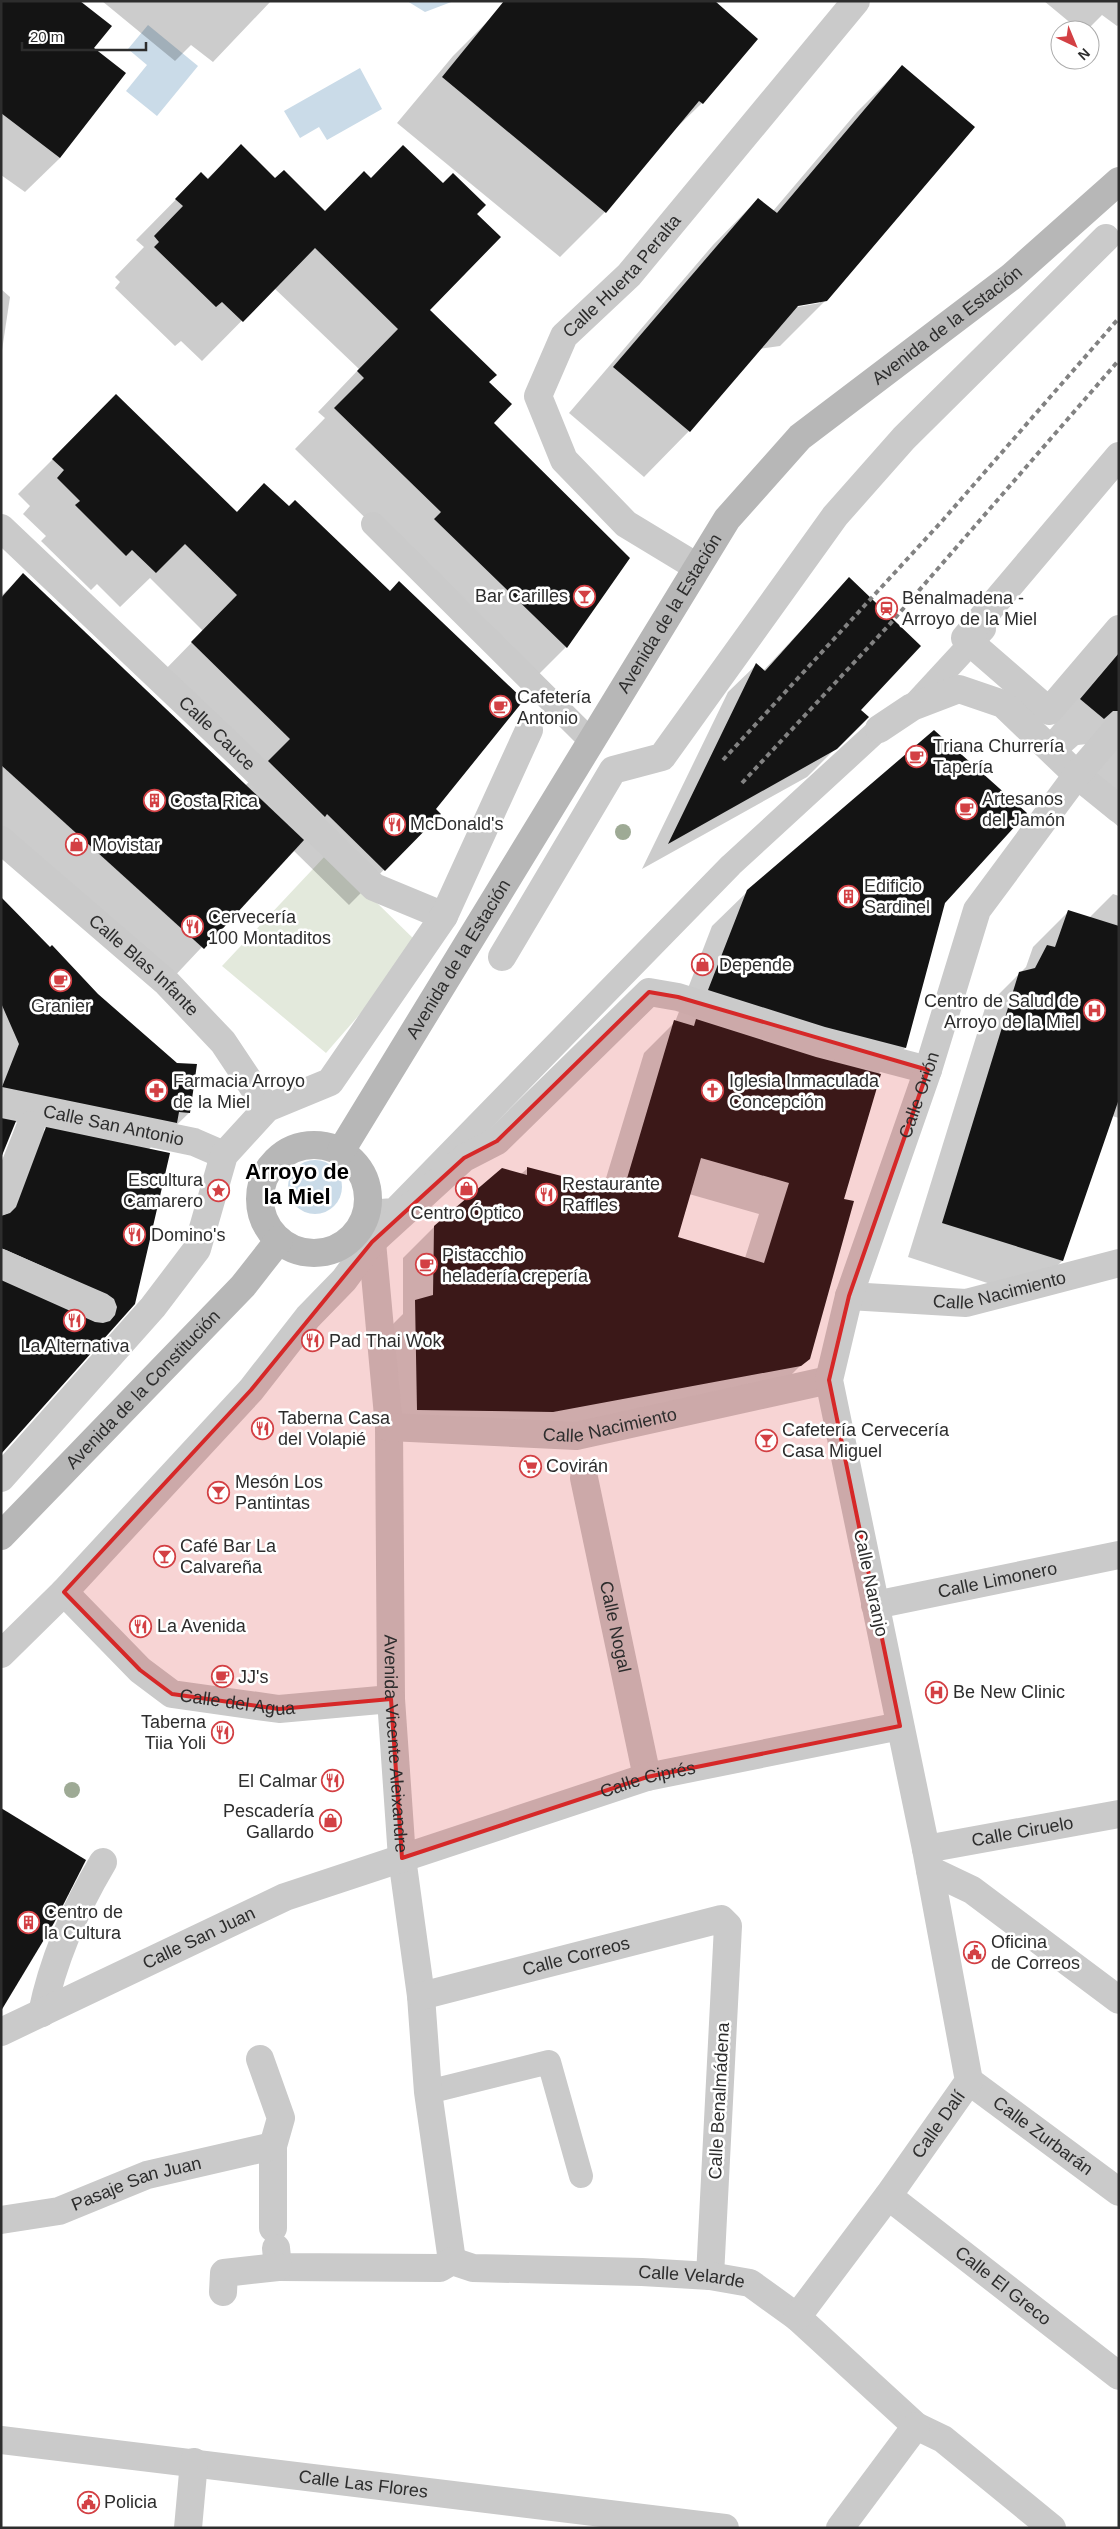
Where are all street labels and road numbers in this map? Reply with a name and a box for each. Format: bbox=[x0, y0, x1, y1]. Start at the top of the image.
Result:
street label: Calle Huerta Peralta bbox=[559, 210, 685, 342]
street label: Avenida de la Estación bbox=[868, 262, 1026, 389]
street label: Avenida de la Estación bbox=[613, 530, 726, 697]
street label: Calle Cauce bbox=[175, 692, 259, 774]
street label: Avenida de la Estación bbox=[402, 876, 514, 1042]
street label: Calle Blas Infante bbox=[85, 910, 203, 1020]
street label: Calle Orión bbox=[895, 1050, 943, 1141]
street label: Calle San Antonio bbox=[41, 1101, 186, 1150]
street label: Calle Nacimiento bbox=[932, 1267, 1068, 1313]
street label: Avenida de la Constitución bbox=[62, 1306, 224, 1473]
street label: Calle Nacimiento bbox=[542, 1404, 679, 1446]
street label: Calle Naranjo bbox=[850, 1528, 892, 1638]
street label: Calle Limonero bbox=[936, 1558, 1059, 1602]
street label: Calle Nogal bbox=[596, 1579, 635, 1674]
street label: Avenida Vicente Aleixandre bbox=[381, 1634, 412, 1853]
street label: Calle del Agua bbox=[179, 1685, 297, 1719]
street label: Calle Ciprés bbox=[597, 1757, 697, 1802]
street label: Calle Ciruelo bbox=[970, 1812, 1075, 1851]
street label: Calle San Juan bbox=[139, 1903, 258, 1973]
street label: Calle Correos bbox=[520, 1933, 632, 1980]
street label: Calle Benalmádena bbox=[705, 2021, 733, 2180]
street label: Calle Dalí bbox=[908, 2087, 969, 2162]
street label: Calle Zurbarán bbox=[989, 2092, 1097, 2179]
street label: Pasaje San Juan bbox=[68, 2153, 203, 2215]
street label: Calle El Greco bbox=[951, 2242, 1055, 2329]
street label: Calle Velarde bbox=[638, 2262, 746, 2292]
street label: Calle Las Flores bbox=[298, 2466, 429, 2502]

